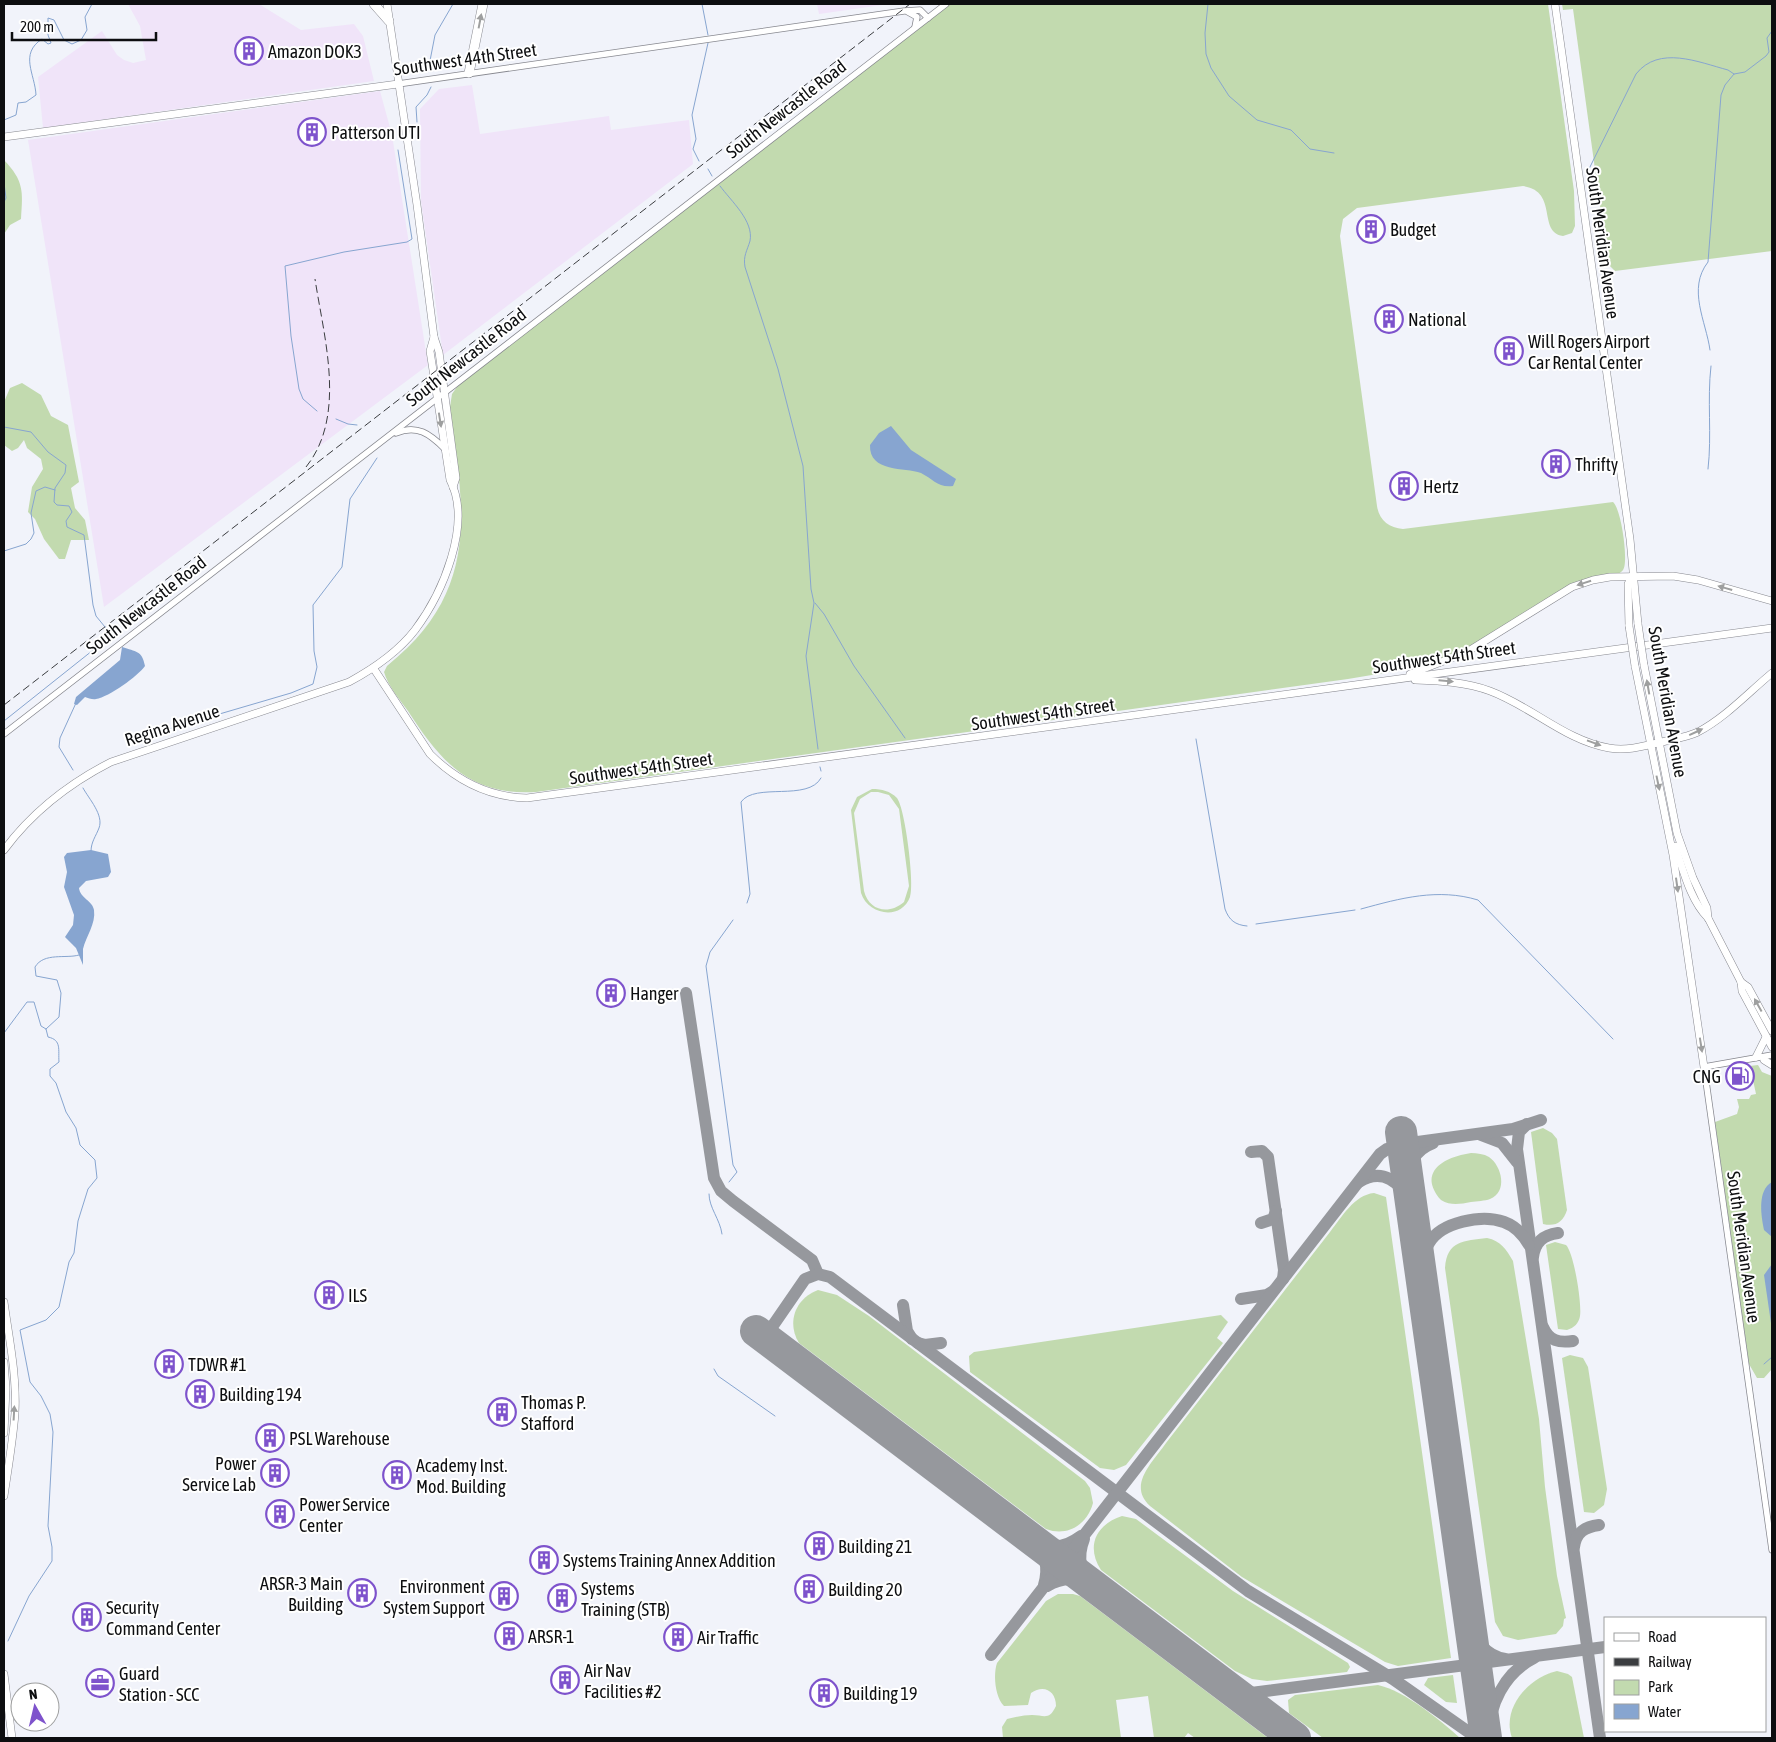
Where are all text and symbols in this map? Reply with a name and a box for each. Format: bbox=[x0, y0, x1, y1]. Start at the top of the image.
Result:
scale bar bbox=[12, 10, 156, 42]
one-way arrow bbox=[476, 13, 484, 29]
text: 200 m bbox=[20, 18, 54, 35]
building icon: Amazon DOK3 bbox=[234, 36, 264, 66]
street label: Southwest 44th Street bbox=[392, 39, 538, 79]
place label: Amazon DOK3 bbox=[268, 41, 362, 62]
street label: South Newcastle Road bbox=[722, 56, 850, 162]
building icon: Patterson UTI bbox=[297, 117, 327, 147]
place label: Patterson UTI bbox=[331, 122, 421, 143]
street label: South Meridian Avenue bbox=[1582, 166, 1624, 320]
building icon: Budget bbox=[1356, 214, 1386, 244]
place label: Budget bbox=[1390, 219, 1437, 240]
street label: South Newcastle Road bbox=[402, 304, 530, 410]
building icon: National bbox=[1374, 304, 1404, 334]
place label: National bbox=[1408, 309, 1467, 330]
place label: Will Rogers Airport Car Rental Center bbox=[1528, 331, 1650, 373]
building icon: Will Rogers Airport Car Rental Center bbox=[1494, 336, 1524, 366]
one-way arrow bbox=[437, 412, 445, 428]
building icon: Thrifty bbox=[1541, 449, 1571, 479]
place label: Thrifty bbox=[1575, 454, 1618, 475]
building icon: Hertz bbox=[1389, 471, 1419, 501]
place label: Hertz bbox=[1423, 476, 1459, 497]
street label: South Newcastle Road bbox=[82, 552, 210, 658]
one-way arrow bbox=[1576, 579, 1591, 587]
one-way arrow bbox=[1718, 583, 1733, 591]
street label: South Meridian Avenue bbox=[1644, 625, 1692, 779]
street label: Southwest 54th Street bbox=[1371, 637, 1517, 677]
one-way arrow bbox=[1438, 678, 1454, 686]
one-way arrow bbox=[1644, 678, 1652, 694]
street label: Southwest 54th Street bbox=[970, 694, 1116, 734]
street label: Regina Avenue bbox=[122, 700, 222, 750]
one-way arrow bbox=[1689, 727, 1703, 735]
one-way arrow bbox=[1587, 740, 1602, 747]
street label: Southwest 54th Street bbox=[568, 748, 714, 788]
one-way arrow bbox=[1654, 775, 1662, 791]
one-way arrow bbox=[1673, 877, 1681, 893]
building icon: Hanger bbox=[596, 978, 626, 1008]
place label: Hanger bbox=[630, 983, 679, 1004]
one-way arrow bbox=[1754, 998, 1762, 1012]
one-way arrow bbox=[1697, 1038, 1705, 1054]
fuel station icon: CNG bbox=[1725, 1061, 1755, 1091]
place label: CNG bbox=[1693, 1066, 1721, 1087]
street label: South Meridian Avenue bbox=[1723, 1170, 1765, 1324]
building icon: ILS bbox=[314, 1280, 344, 1310]
place label: ILS bbox=[348, 1285, 368, 1306]
building icon: TDWR #1 bbox=[154, 1349, 184, 1379]
place label: TDWR #1 bbox=[188, 1354, 247, 1375]
building icon: Building 194 bbox=[185, 1379, 215, 1409]
place label: Building 194 bbox=[219, 1384, 302, 1405]
place label: Thomas P. Stafford bbox=[521, 1392, 586, 1434]
building icon: Thomas P. Stafford bbox=[487, 1397, 517, 1427]
one-way arrow bbox=[11, 1405, 19, 1421]
building icon: PSL Warehouse bbox=[255, 1423, 285, 1453]
place label: PSL Warehouse bbox=[289, 1428, 390, 1449]
place label: Power Service Lab bbox=[182, 1453, 257, 1495]
place label: Academy Inst. Mod. Building bbox=[416, 1455, 507, 1497]
building icon: Power Service Lab bbox=[260, 1458, 290, 1488]
building icon: Academy Inst. Mod. Building bbox=[382, 1460, 412, 1490]
place label: Power Service Center bbox=[299, 1494, 390, 1536]
building icon: Power Service Center bbox=[265, 1499, 295, 1529]
building icon: Building 21 bbox=[804, 1531, 834, 1561]
place label: Building 21 bbox=[838, 1536, 912, 1557]
building icon: Systems Training Annex Addition bbox=[529, 1545, 559, 1575]
place label: Systems Training Annex Addition bbox=[563, 1550, 776, 1571]
place label: ARSR-3 Main Building bbox=[260, 1573, 343, 1615]
building icon: Building 20 bbox=[794, 1574, 824, 1604]
place label: Environment System Support bbox=[383, 1576, 485, 1618]
building icon: ARSR-3 Main Building bbox=[347, 1578, 377, 1608]
place label: Systems Training (STB) bbox=[581, 1578, 670, 1620]
place label: Building 20 bbox=[828, 1579, 902, 1600]
building icon: Environment System Support bbox=[489, 1581, 519, 1611]
building icon: Systems Training (STB) bbox=[547, 1583, 577, 1613]
place label: Security Command Center bbox=[106, 1597, 221, 1639]
building icon: Security Command Center bbox=[72, 1602, 102, 1632]
legend bbox=[1604, 1617, 1766, 1732]
building icon: ARSR-1 bbox=[494, 1621, 524, 1651]
building icon: Air Traffic bbox=[663, 1622, 693, 1652]
place label: ARSR-1 bbox=[528, 1626, 574, 1647]
place label: Air Traffic bbox=[697, 1627, 759, 1648]
text: Road bbox=[1648, 1628, 1677, 1645]
text: Railway bbox=[1648, 1653, 1692, 1670]
place label: Air Nav Facilities #2 bbox=[584, 1660, 662, 1702]
place label: Guard Station - SCC bbox=[119, 1663, 199, 1705]
building icon: Air Nav Facilities #2 bbox=[550, 1665, 580, 1695]
office icon: Guard Station - SCC bbox=[85, 1668, 115, 1698]
building icon: Building 19 bbox=[809, 1678, 839, 1708]
text: Park bbox=[1648, 1678, 1673, 1695]
north arrow bbox=[10, 1682, 60, 1732]
place label: Building 19 bbox=[843, 1683, 917, 1704]
text: N bbox=[28, 1686, 38, 1703]
text: Water bbox=[1648, 1703, 1681, 1720]

